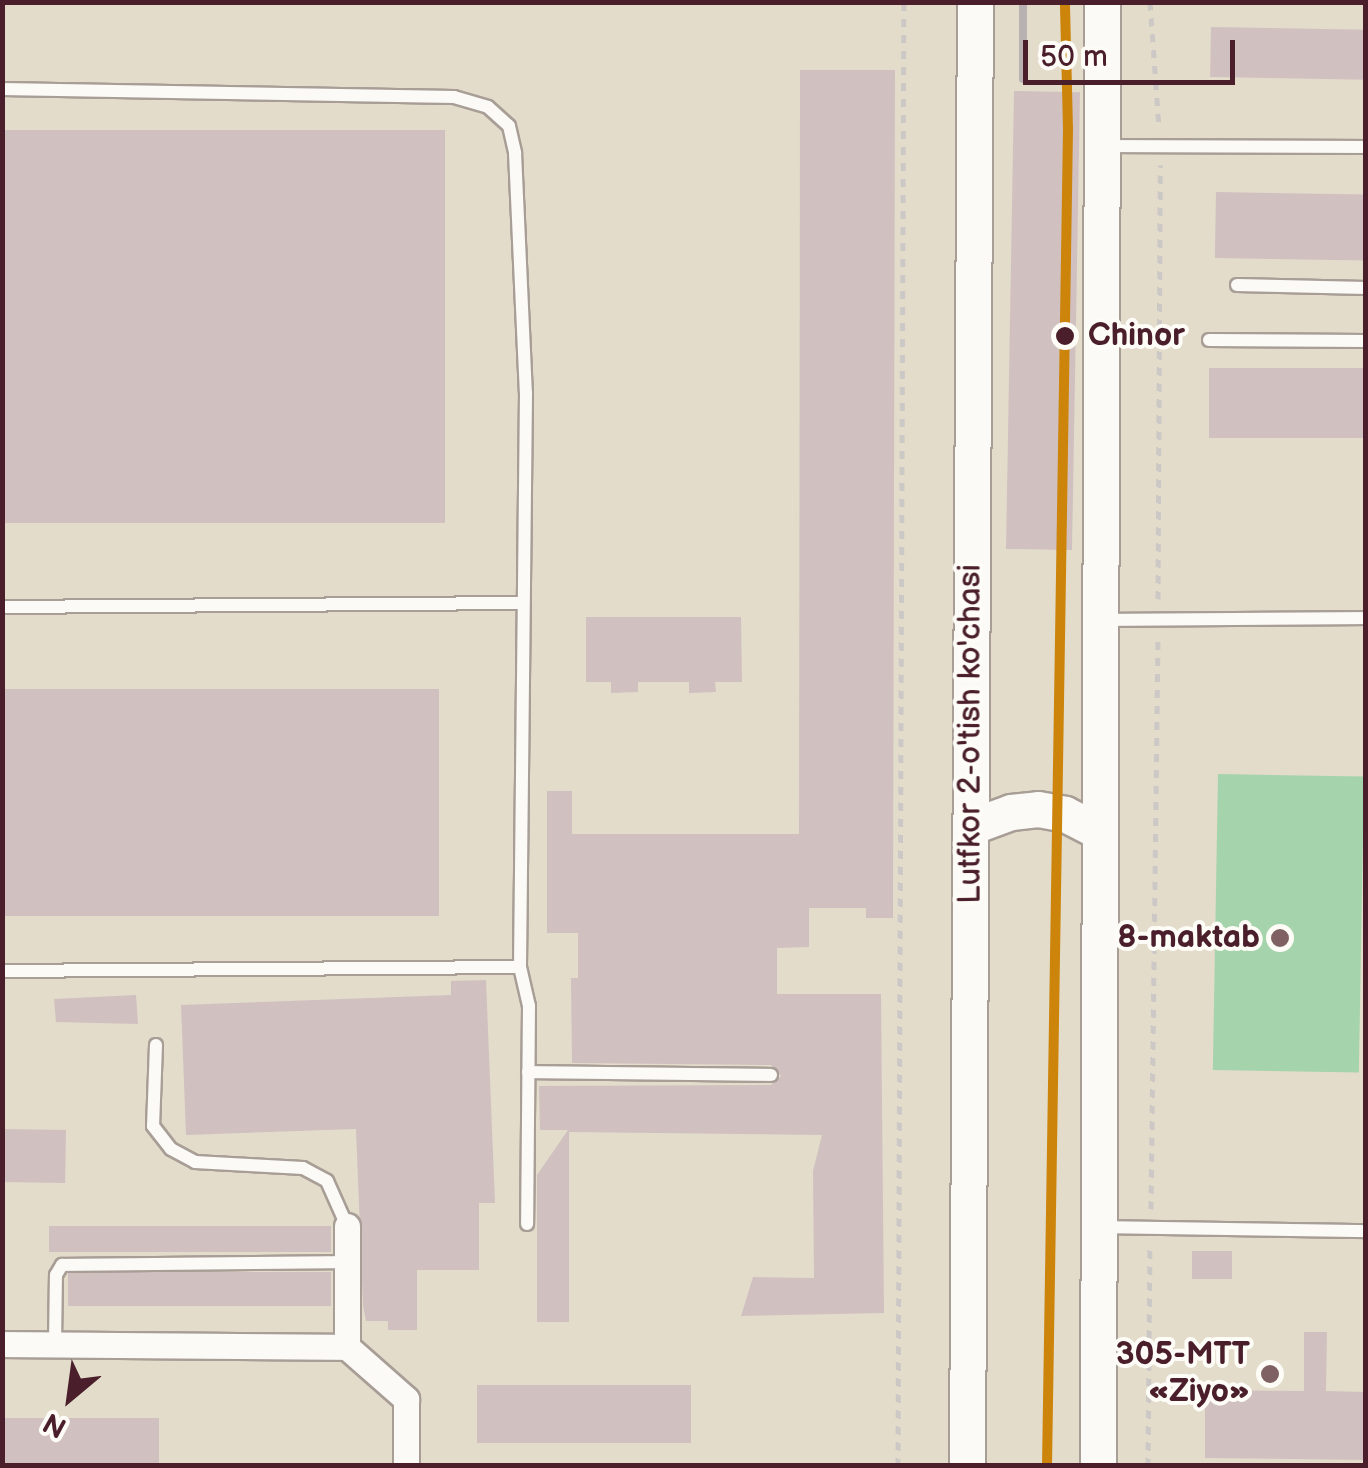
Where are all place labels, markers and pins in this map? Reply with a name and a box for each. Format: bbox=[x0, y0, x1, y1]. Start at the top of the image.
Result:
place label: Chinor bbox=[1088, 317, 1185, 355]
marker: Chinor bbox=[1052, 323, 1078, 349]
place label: 8-maktab bbox=[1117, 919, 1260, 957]
marker: 8-maktab bbox=[1269, 927, 1291, 949]
place label: 305-MTT «Ziyo» bbox=[1116, 1337, 1250, 1412]
marker: 305-MTT «Ziyo» bbox=[1259, 1363, 1281, 1385]

